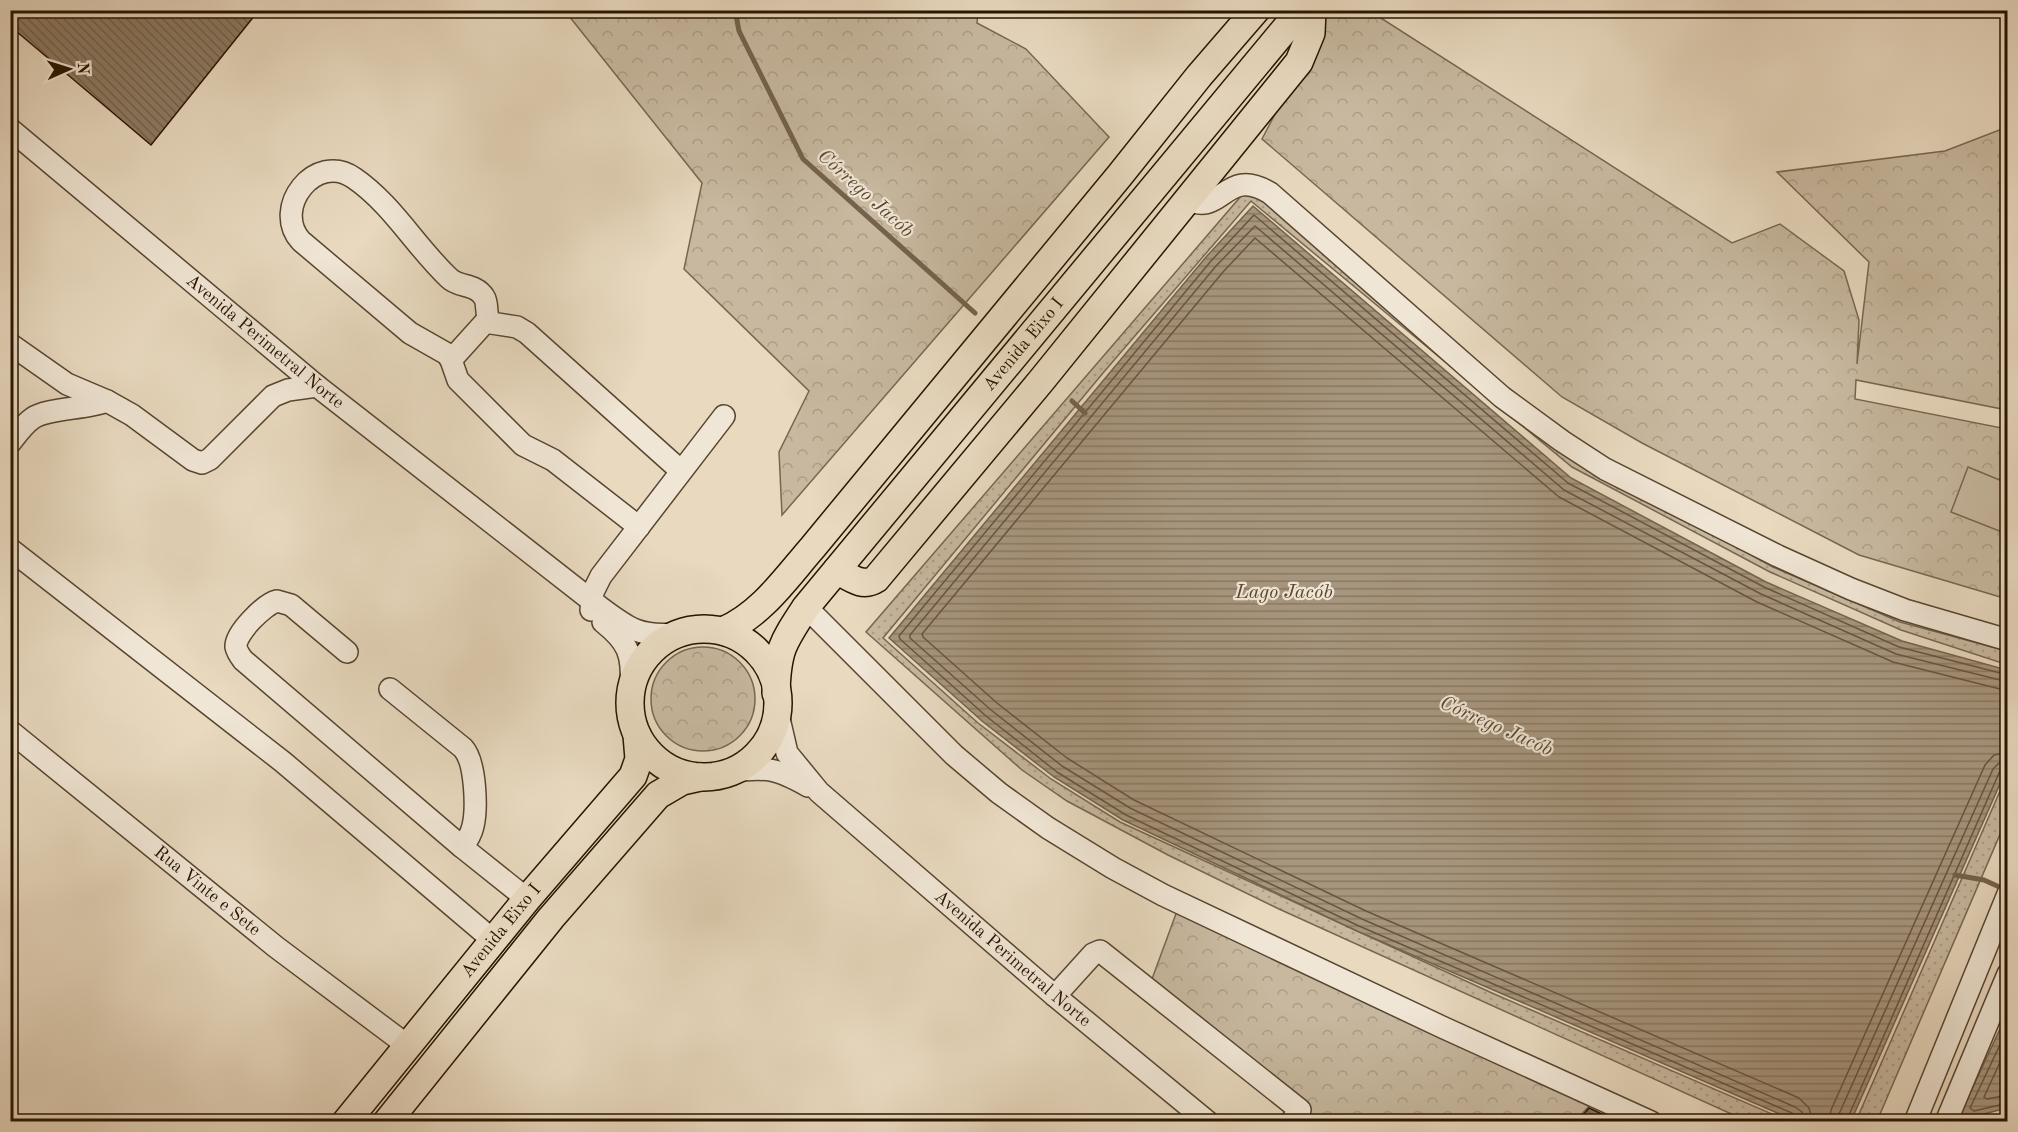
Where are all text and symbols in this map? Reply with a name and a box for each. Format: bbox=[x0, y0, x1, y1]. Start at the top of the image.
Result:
north arrow bbox=[39, 39, 99, 99]
text: N bbox=[74, 62, 90, 76]
water label: Córrego Jacób bbox=[813, 146, 917, 242]
street label: Avenida Perimetral Norte bbox=[182, 271, 347, 412]
street label: Avenida Eixo I bbox=[980, 295, 1067, 395]
water label: Lago Jacób bbox=[1234, 583, 1333, 603]
water label: Córrego Jacób bbox=[1437, 693, 1555, 761]
street label: Rua Vinte e Sete bbox=[151, 843, 264, 939]
street label: Avenida Eixo I bbox=[458, 881, 544, 981]
street label: Avenida Perimetral Norte bbox=[931, 887, 1094, 1030]

